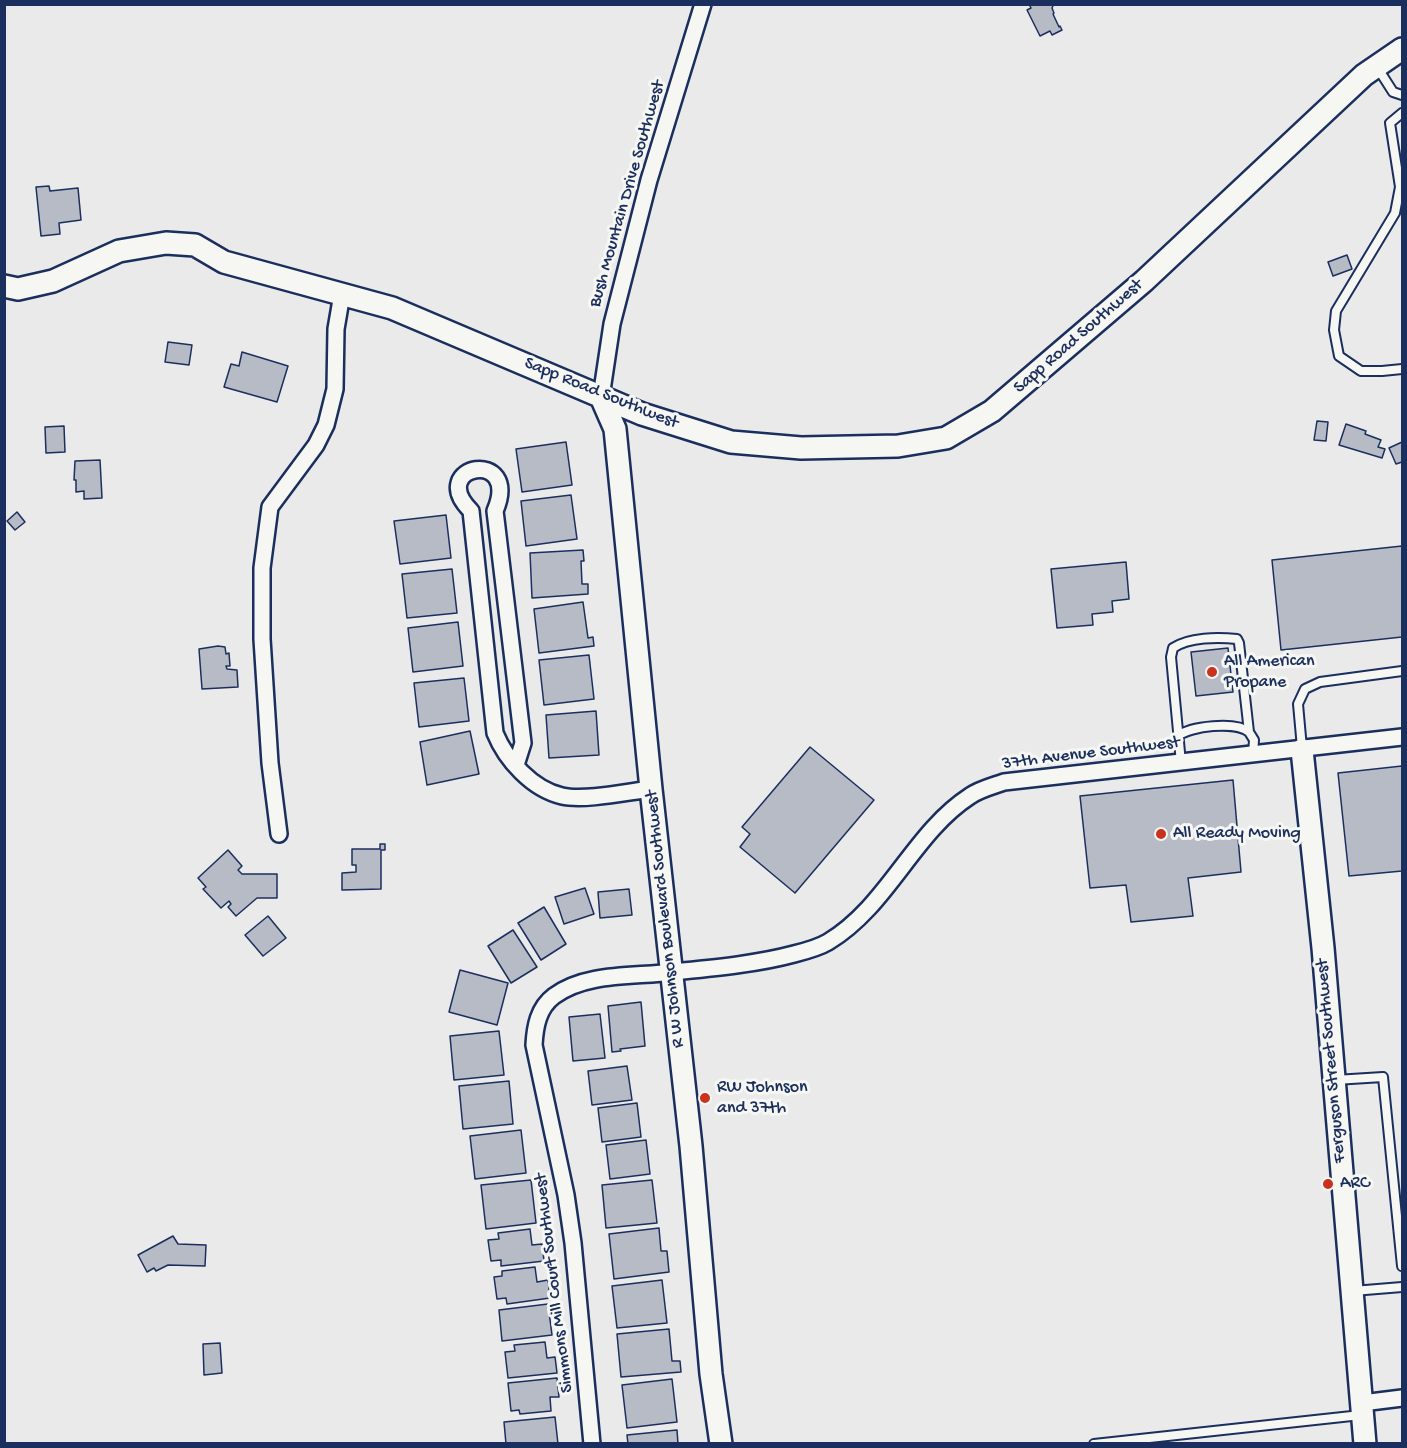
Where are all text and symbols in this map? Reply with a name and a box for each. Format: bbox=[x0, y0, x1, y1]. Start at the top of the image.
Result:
street label: Bush Mountain Drive Southwest bbox=[585, 78, 671, 310]
street label: Sapp Road Southwest bbox=[1010, 275, 1148, 399]
street label: Sapp Road Southwest bbox=[521, 353, 681, 435]
place label: All American Propane bbox=[1224, 651, 1314, 694]
marker: All American Propane bbox=[1205, 665, 1219, 679]
street label: 37th Avenue Southwest bbox=[1001, 732, 1181, 776]
street label: R W Johnson Boulevard Southwest bbox=[642, 789, 690, 1049]
place label: All Ready Moving bbox=[1173, 823, 1301, 845]
marker: All Ready Moving bbox=[1154, 827, 1168, 841]
street label: Ferguson Street Southwest bbox=[1312, 958, 1352, 1164]
place label: RW Johnson and 37th bbox=[717, 1077, 808, 1120]
marker: RW Johnson and 37th bbox=[698, 1091, 712, 1105]
street label: Simmons Mill Court Southwest bbox=[531, 1172, 579, 1394]
place label: ARC bbox=[1340, 1173, 1370, 1195]
marker: ARC bbox=[1321, 1177, 1335, 1191]

